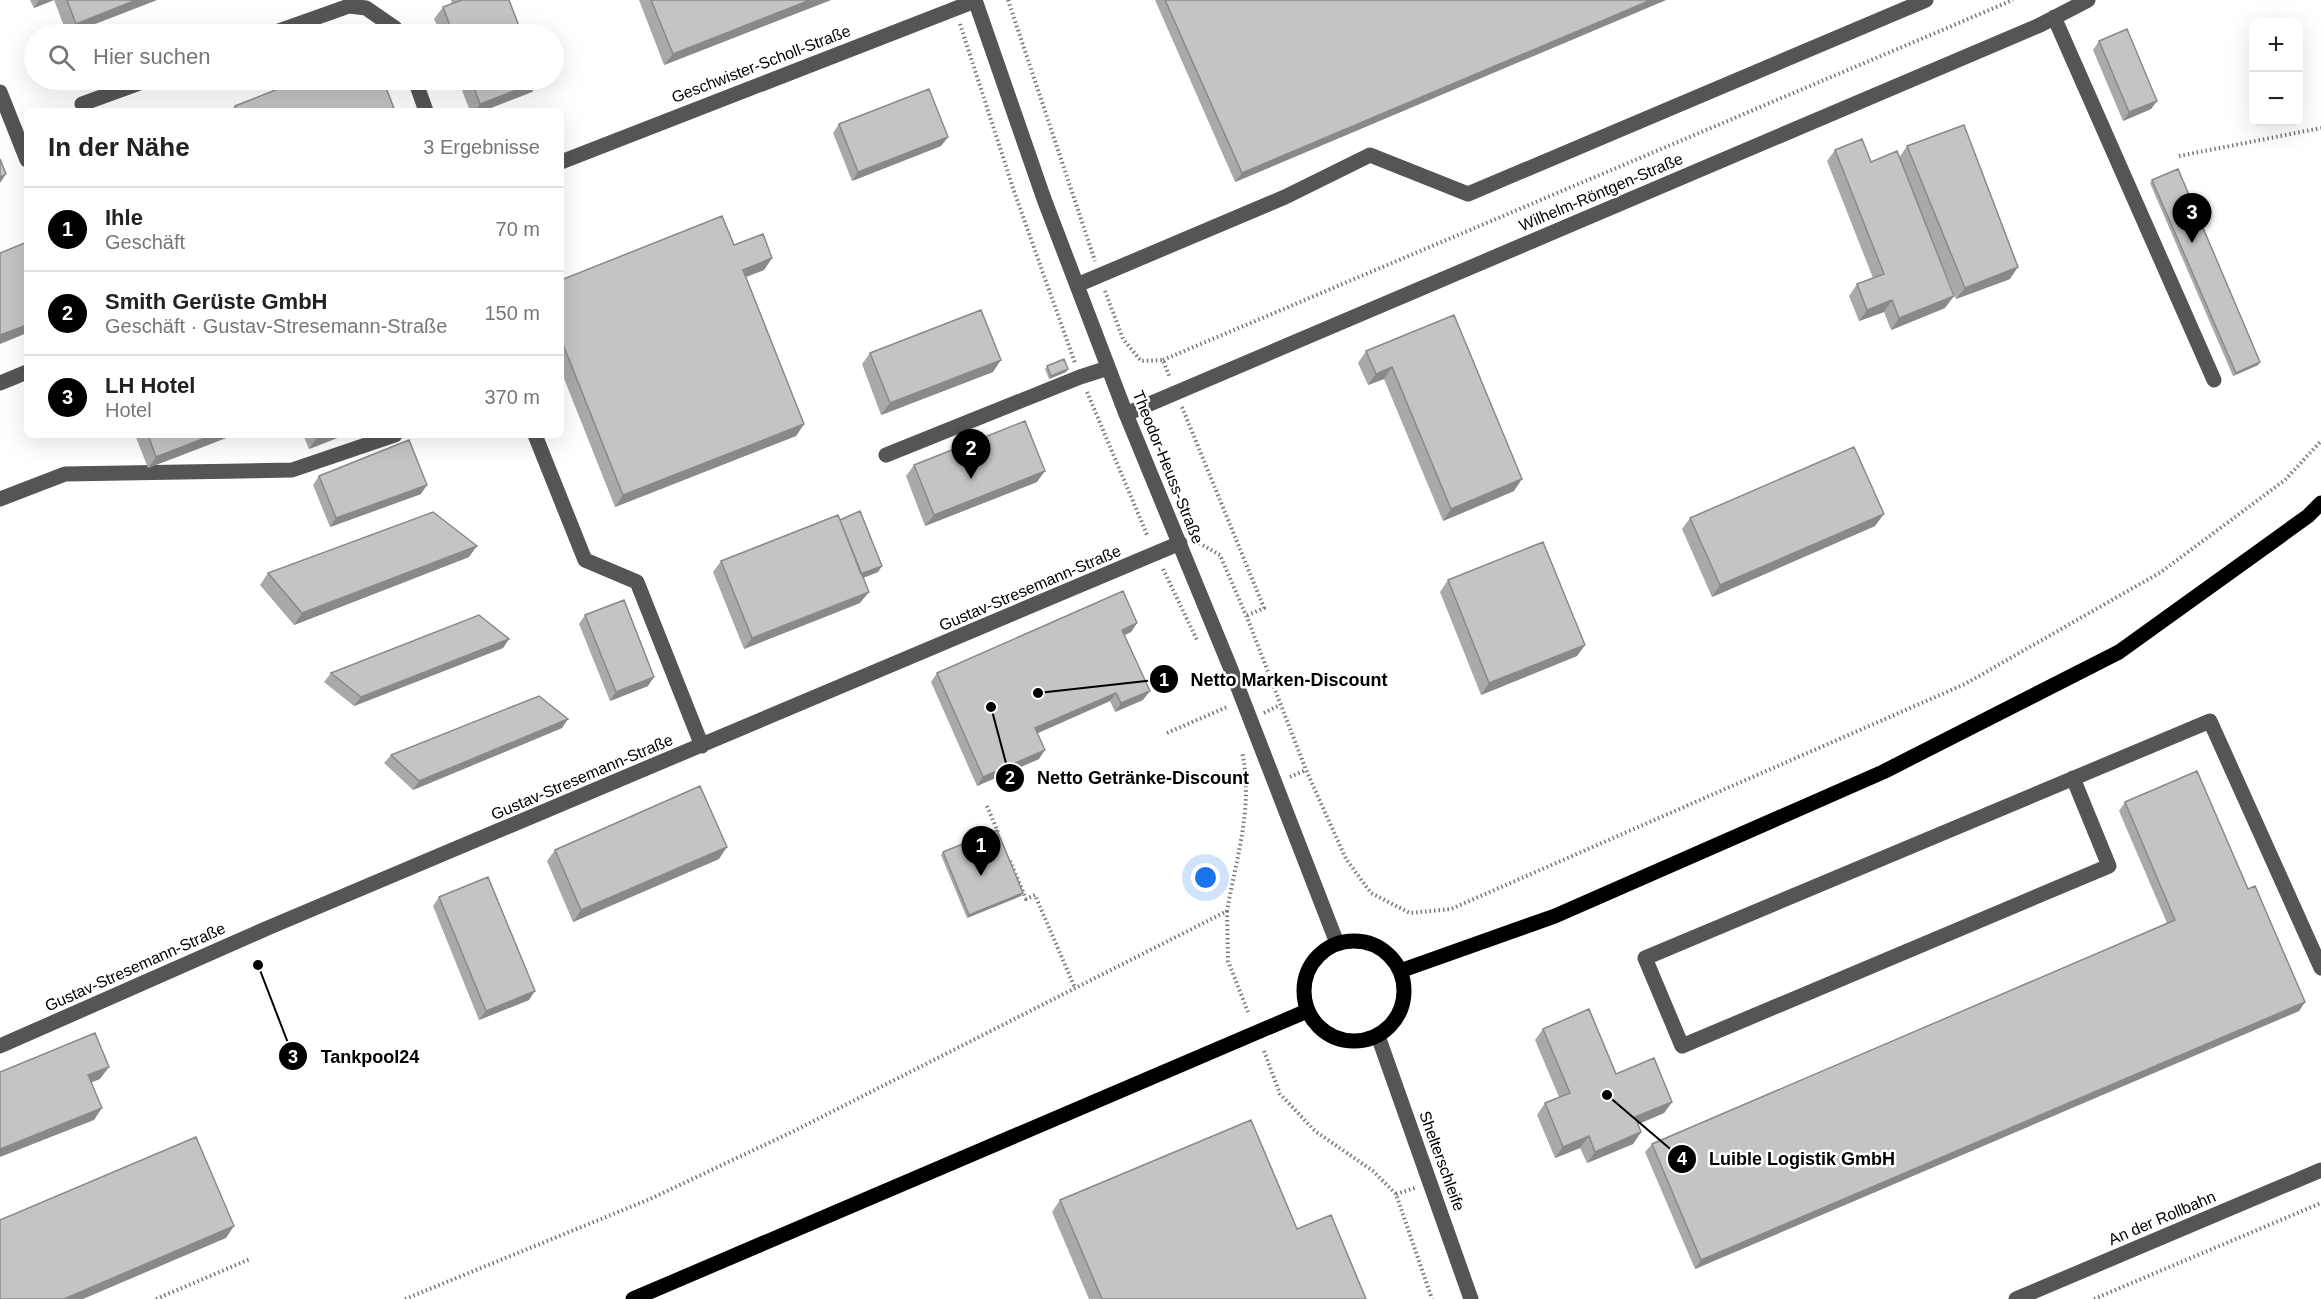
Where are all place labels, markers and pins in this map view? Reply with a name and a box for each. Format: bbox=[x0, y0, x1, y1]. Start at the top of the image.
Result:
pin: 3 bbox=[2172, 194, 2212, 243]
pin: 2 bbox=[952, 430, 990, 479]
callout: Netto Marken-Discount bbox=[1149, 661, 1400, 697]
callout: Netto Getränke-Discount bbox=[995, 760, 1261, 796]
pin: 1 bbox=[962, 826, 1000, 876]
callout: Tankpool24 bbox=[278, 1038, 431, 1074]
callout: Luible Logistik GmbH bbox=[1667, 1141, 1907, 1177]

